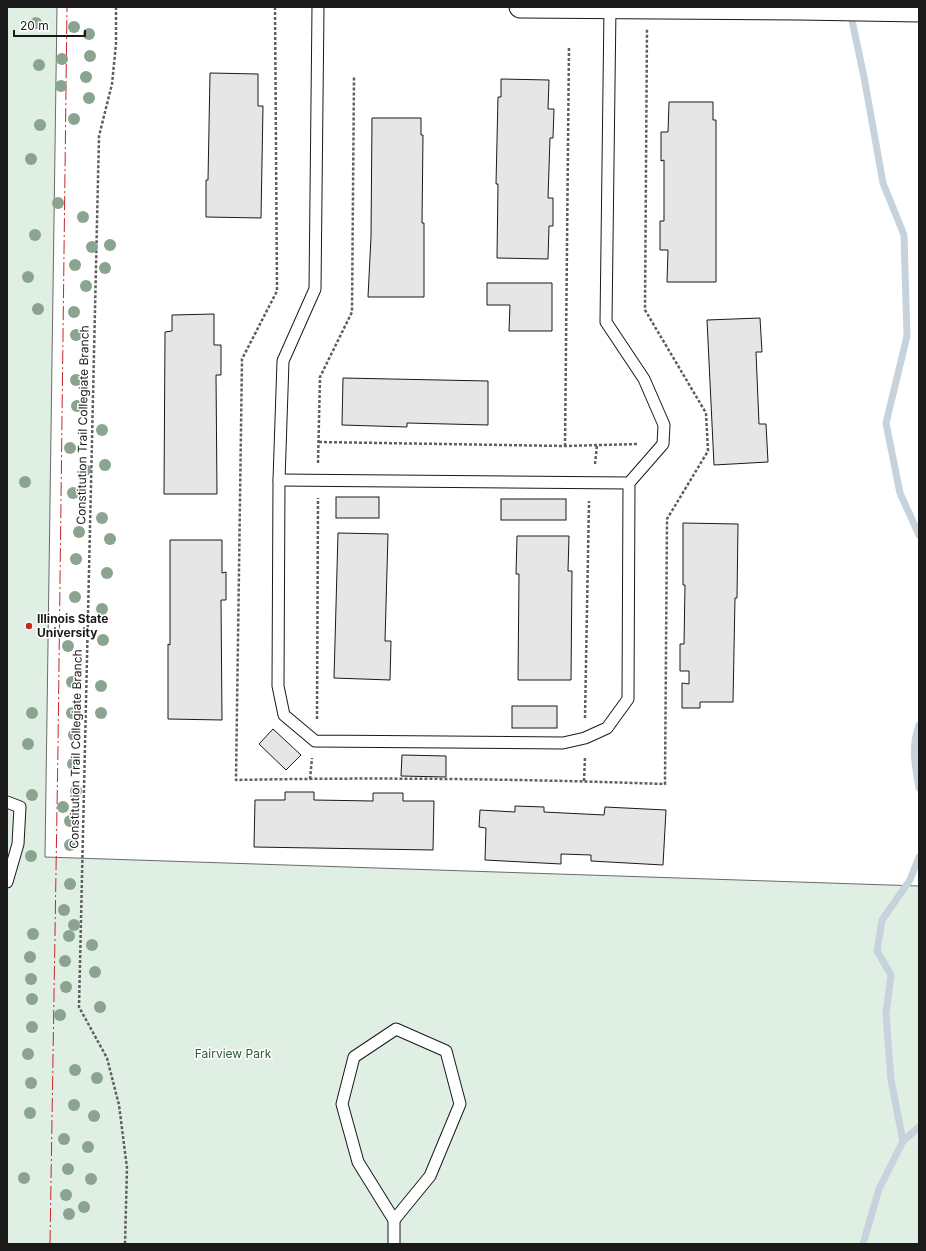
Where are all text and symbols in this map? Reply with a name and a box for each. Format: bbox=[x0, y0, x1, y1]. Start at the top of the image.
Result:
scale bar bbox=[14, 12, 85, 38]
text: 20 m bbox=[20, 18, 49, 33]
street label: Constitution Trail Collegiate Branch bbox=[73, 325, 92, 525]
place label: Illinois State University bbox=[37, 611, 108, 640]
marker: Illinois State University bbox=[24, 621, 34, 631]
street label: Constitution Trail Collegiate Branch bbox=[66, 649, 85, 849]
park label: Fairview Park bbox=[195, 1046, 272, 1061]

